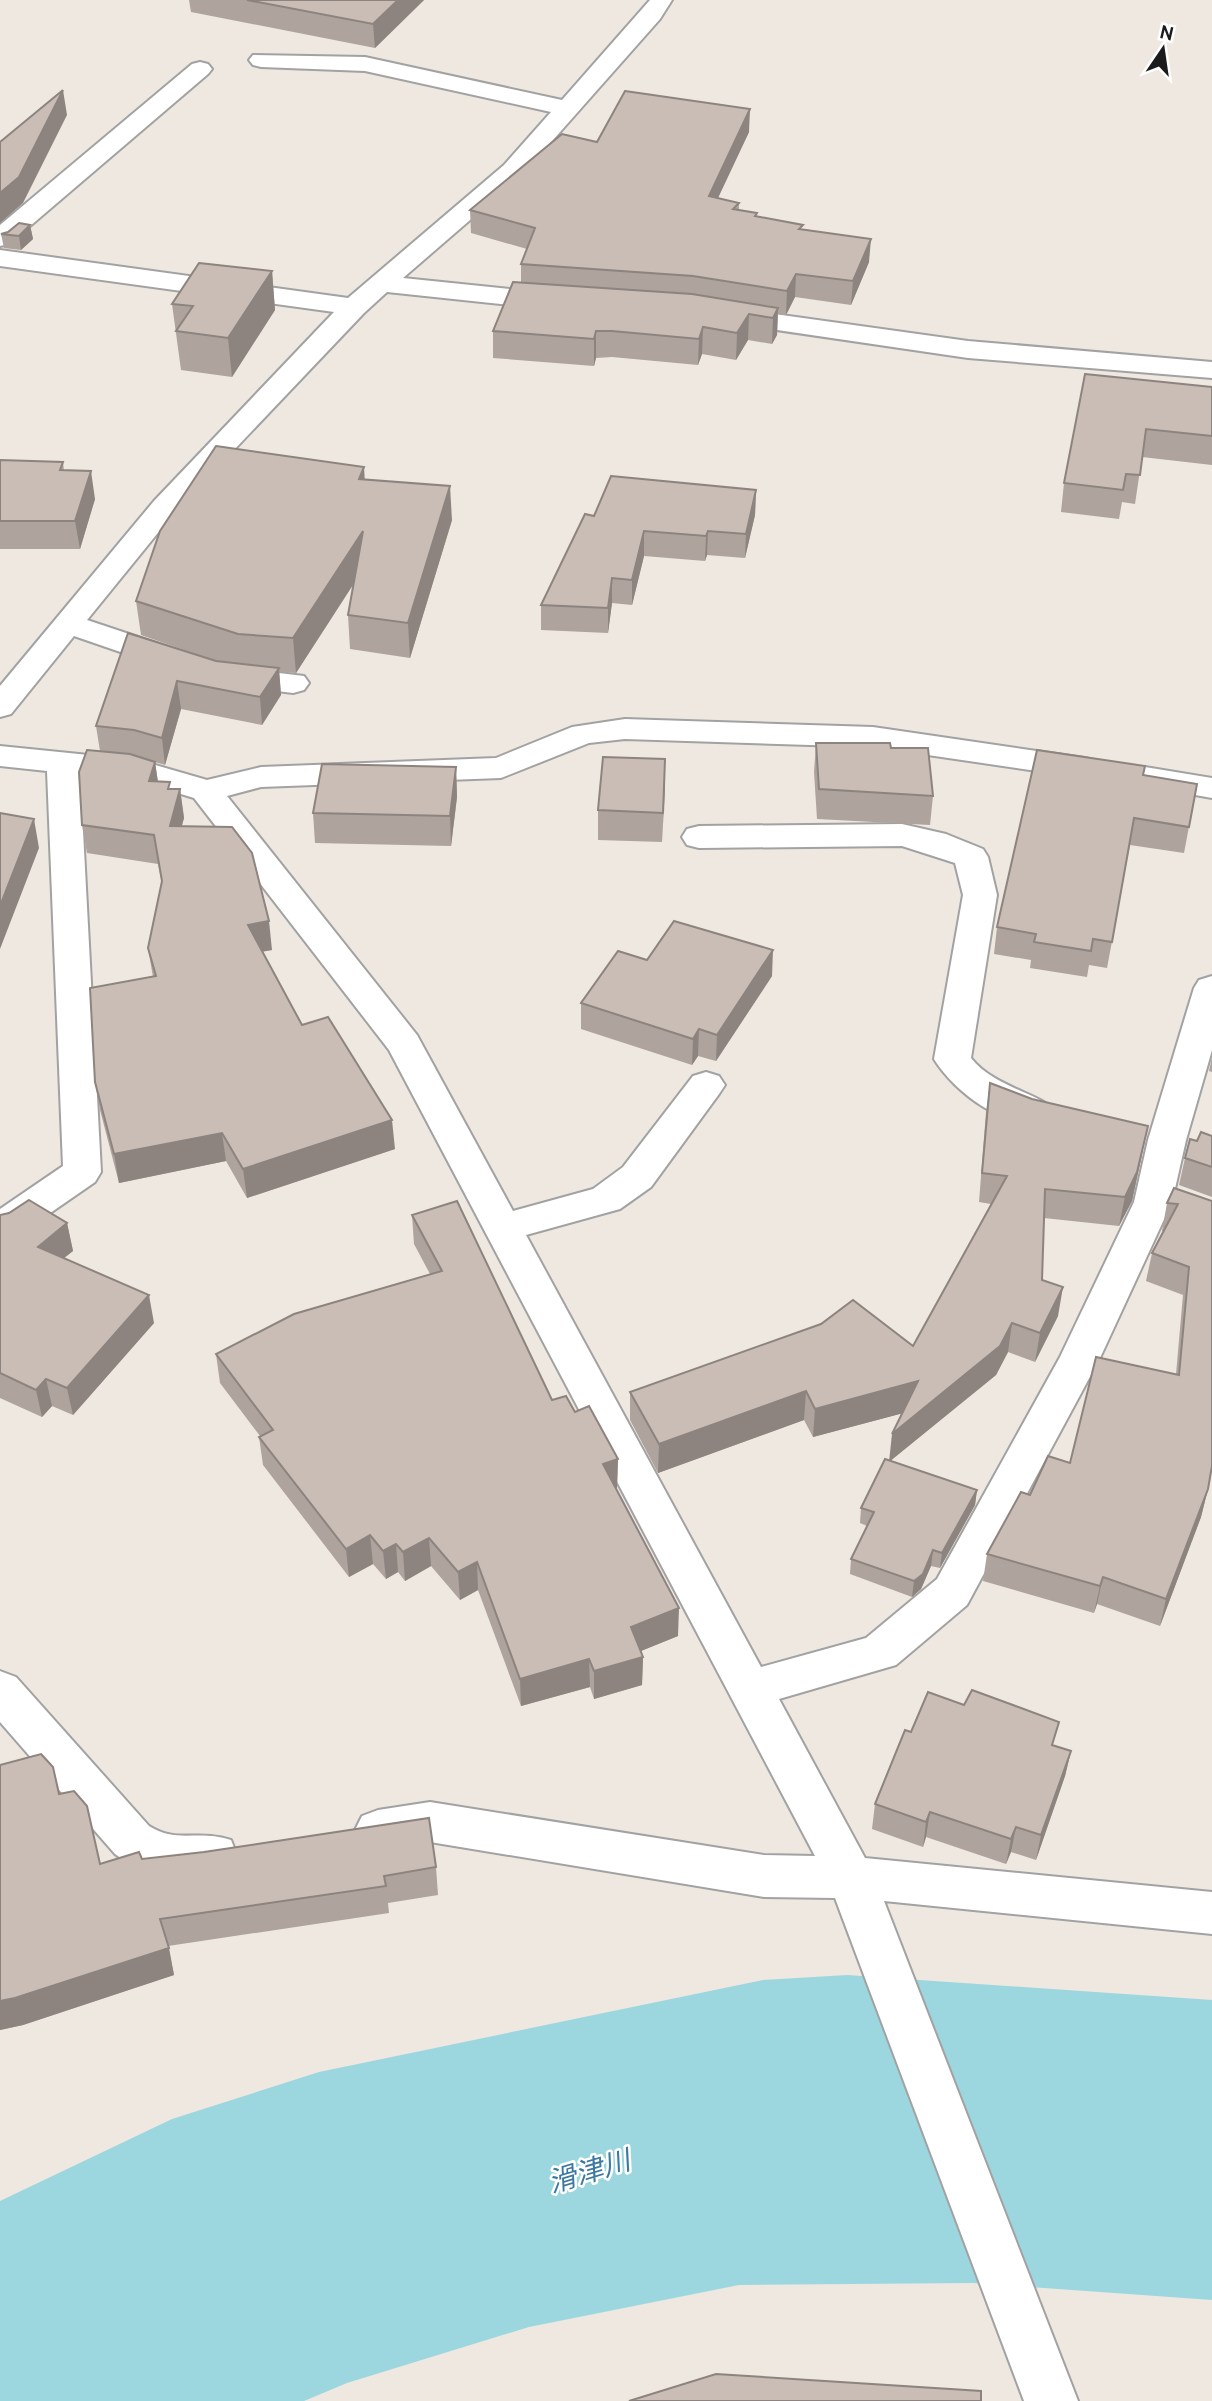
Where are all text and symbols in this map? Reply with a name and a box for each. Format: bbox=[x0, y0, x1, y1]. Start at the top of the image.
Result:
north arrow bbox=[1128, 14, 1198, 84]
text: N bbox=[1158, 20, 1176, 46]
water label: 滑津川 bbox=[544, 2142, 637, 2200]

